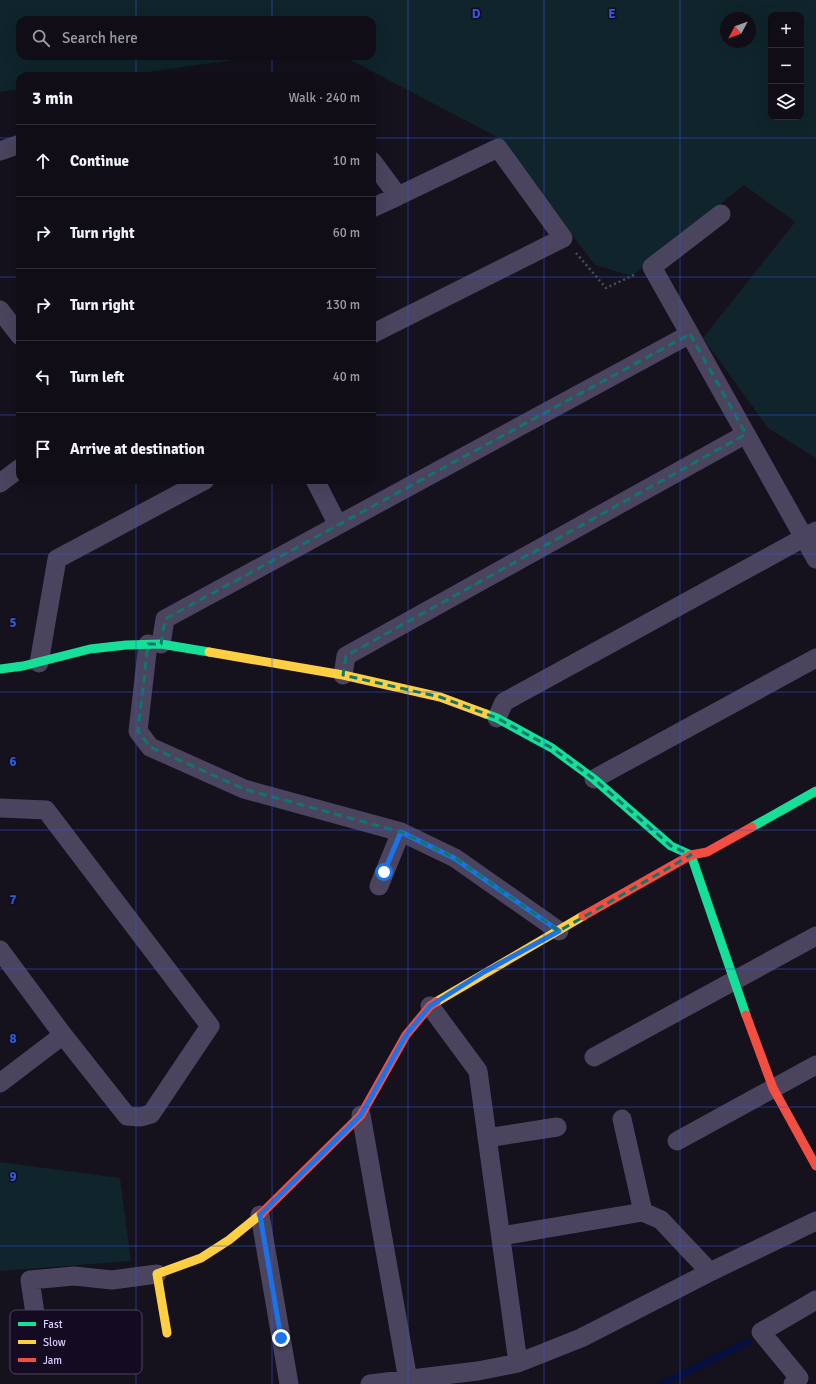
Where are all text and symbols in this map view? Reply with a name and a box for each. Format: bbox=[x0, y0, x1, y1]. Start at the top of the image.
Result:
text: D bbox=[472, 6, 481, 22]
text: E bbox=[608, 6, 616, 22]
north arrow bbox=[720, 12, 756, 48]
map controls bbox=[768, 12, 804, 120]
button: + bbox=[768, 12, 804, 48]
search box bbox=[16, 16, 376, 60]
icon: search bbox=[30, 27, 52, 49]
text: Search here bbox=[62, 29, 138, 47]
button: − bbox=[768, 48, 804, 84]
button: layers bbox=[768, 84, 804, 120]
text: 3 min bbox=[32, 88, 73, 109]
text: Walk · 240 m bbox=[289, 90, 360, 106]
icon: ahead bbox=[32, 150, 54, 172]
text: Continue bbox=[70, 152, 129, 170]
text: 10 m bbox=[333, 153, 360, 169]
icon: right bbox=[32, 222, 54, 244]
text: Turn right bbox=[70, 224, 135, 242]
text: 60 m bbox=[333, 225, 360, 241]
icon: right bbox=[32, 294, 54, 316]
text: Turn right bbox=[70, 296, 135, 314]
text: 130 m bbox=[326, 297, 360, 313]
icon: left bbox=[32, 366, 54, 388]
text: Turn left bbox=[70, 368, 124, 386]
text: 40 m bbox=[333, 369, 360, 385]
icon: arrive bbox=[32, 438, 54, 460]
text: Arrive at destination bbox=[70, 440, 205, 458]
text: 5 bbox=[9, 615, 17, 631]
text: 6 bbox=[9, 754, 17, 770]
route start bbox=[375, 863, 393, 881]
text: 7 bbox=[9, 892, 17, 908]
text: 8 bbox=[9, 1031, 17, 1047]
text: 9 bbox=[9, 1169, 17, 1185]
legend bbox=[10, 1310, 142, 1374]
text: Fast bbox=[43, 1318, 63, 1331]
route end bbox=[272, 1329, 290, 1347]
text: Slow bbox=[43, 1336, 66, 1349]
text: Jam bbox=[43, 1354, 62, 1367]

